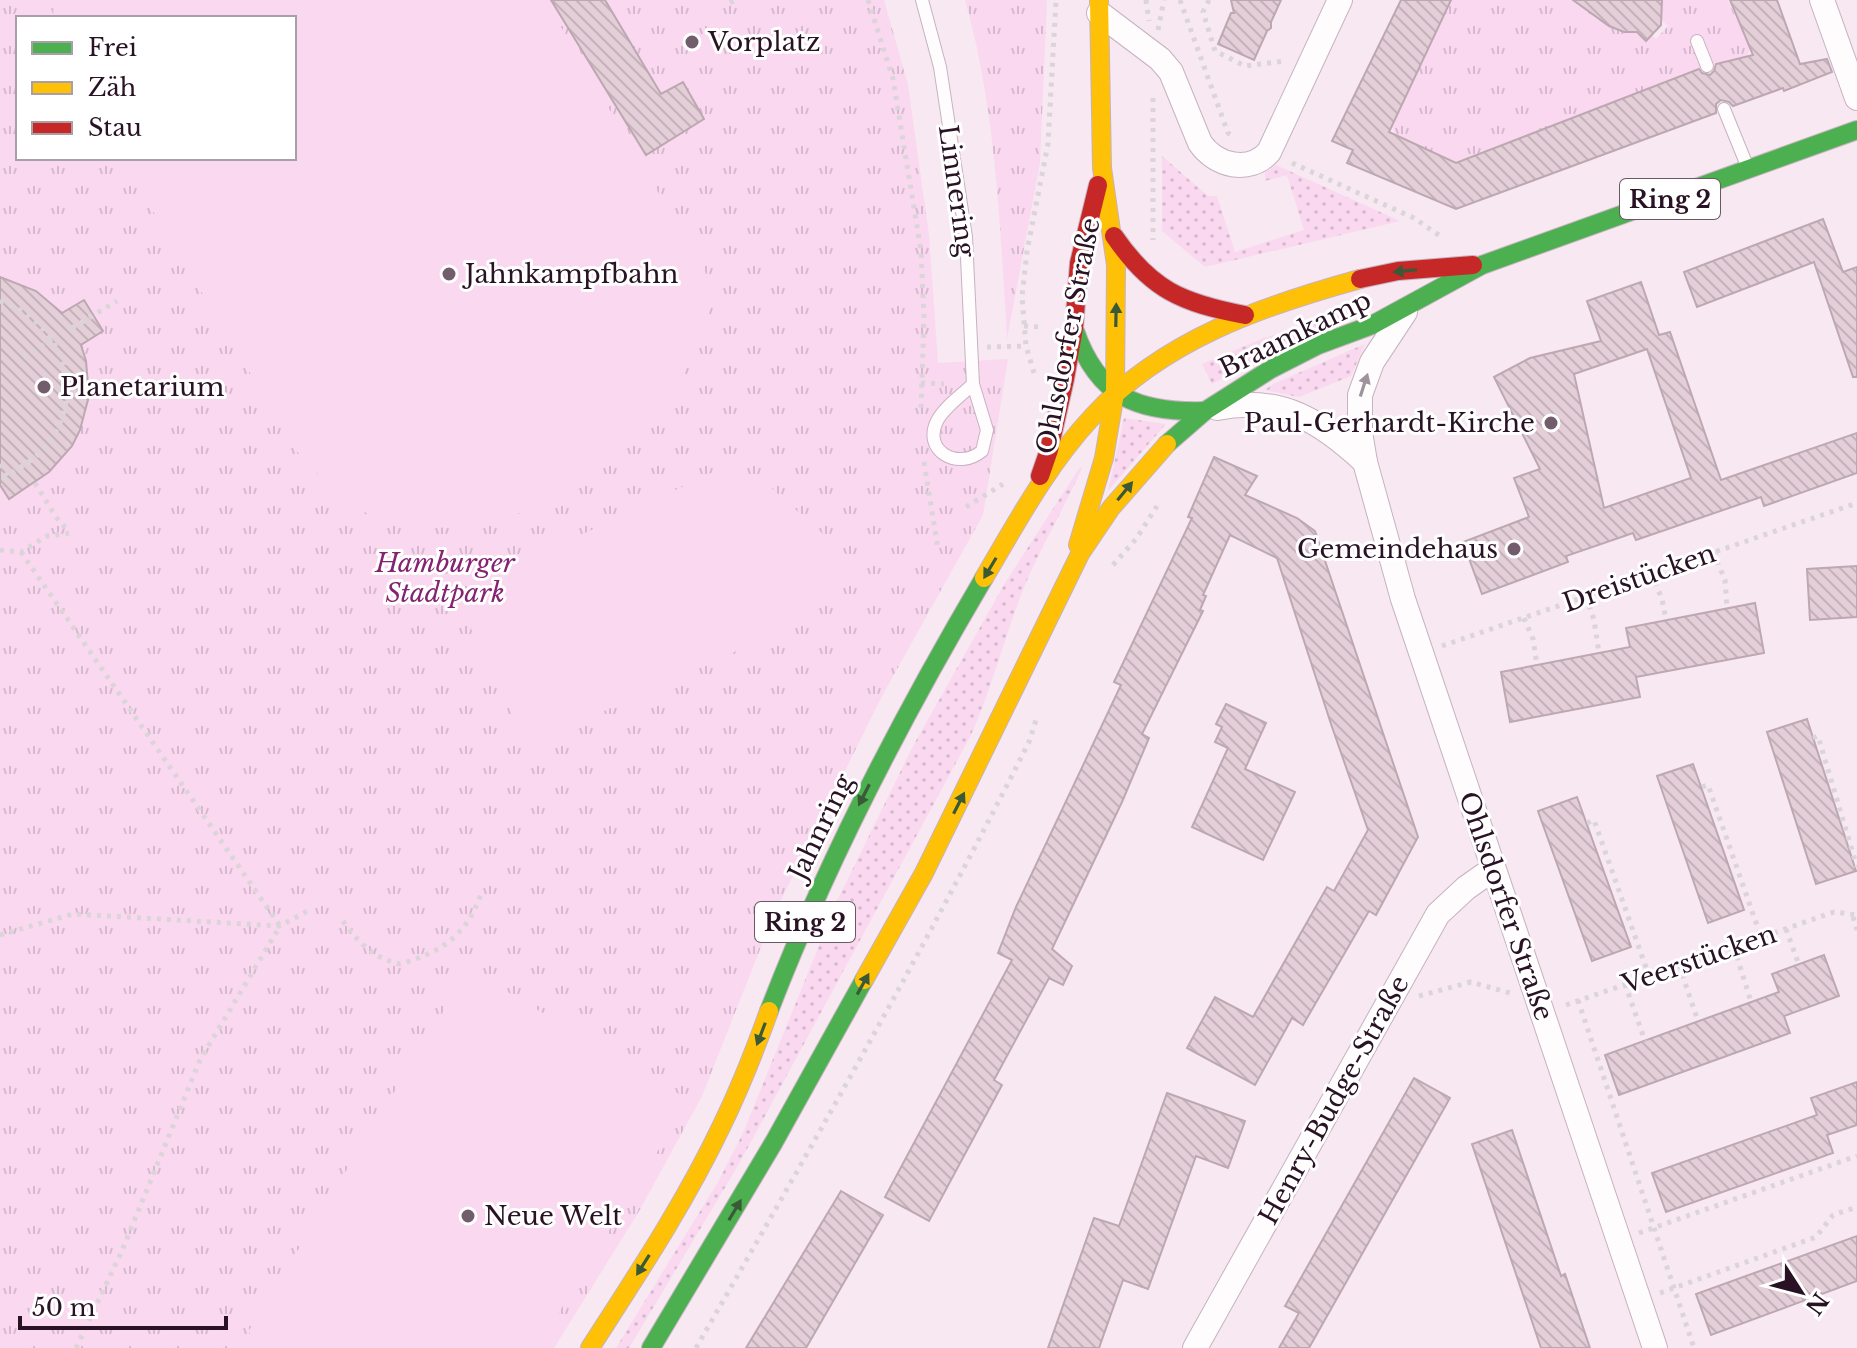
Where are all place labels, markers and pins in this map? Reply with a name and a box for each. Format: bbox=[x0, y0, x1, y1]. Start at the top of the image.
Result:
place label: Vorplatz bbox=[707, 26, 820, 58]
marker: Vorplatz bbox=[683, 33, 701, 51]
place label: Jahnkampfbahn bbox=[462, 258, 679, 290]
marker: Jahnkampfbahn bbox=[440, 265, 458, 283]
place label: Planetarium bbox=[60, 371, 224, 403]
marker: Planetarium bbox=[35, 378, 53, 396]
place label: Paul-Gerhardt-Kirche bbox=[1244, 407, 1535, 439]
marker: Paul-Gerhardt-Kirche bbox=[1542, 414, 1560, 432]
place label: Gemeindehaus bbox=[1297, 533, 1498, 565]
marker: Gemeindehaus bbox=[1505, 540, 1523, 558]
place label: Neue Welt bbox=[484, 1200, 622, 1232]
marker: Neue Welt bbox=[459, 1207, 477, 1225]

